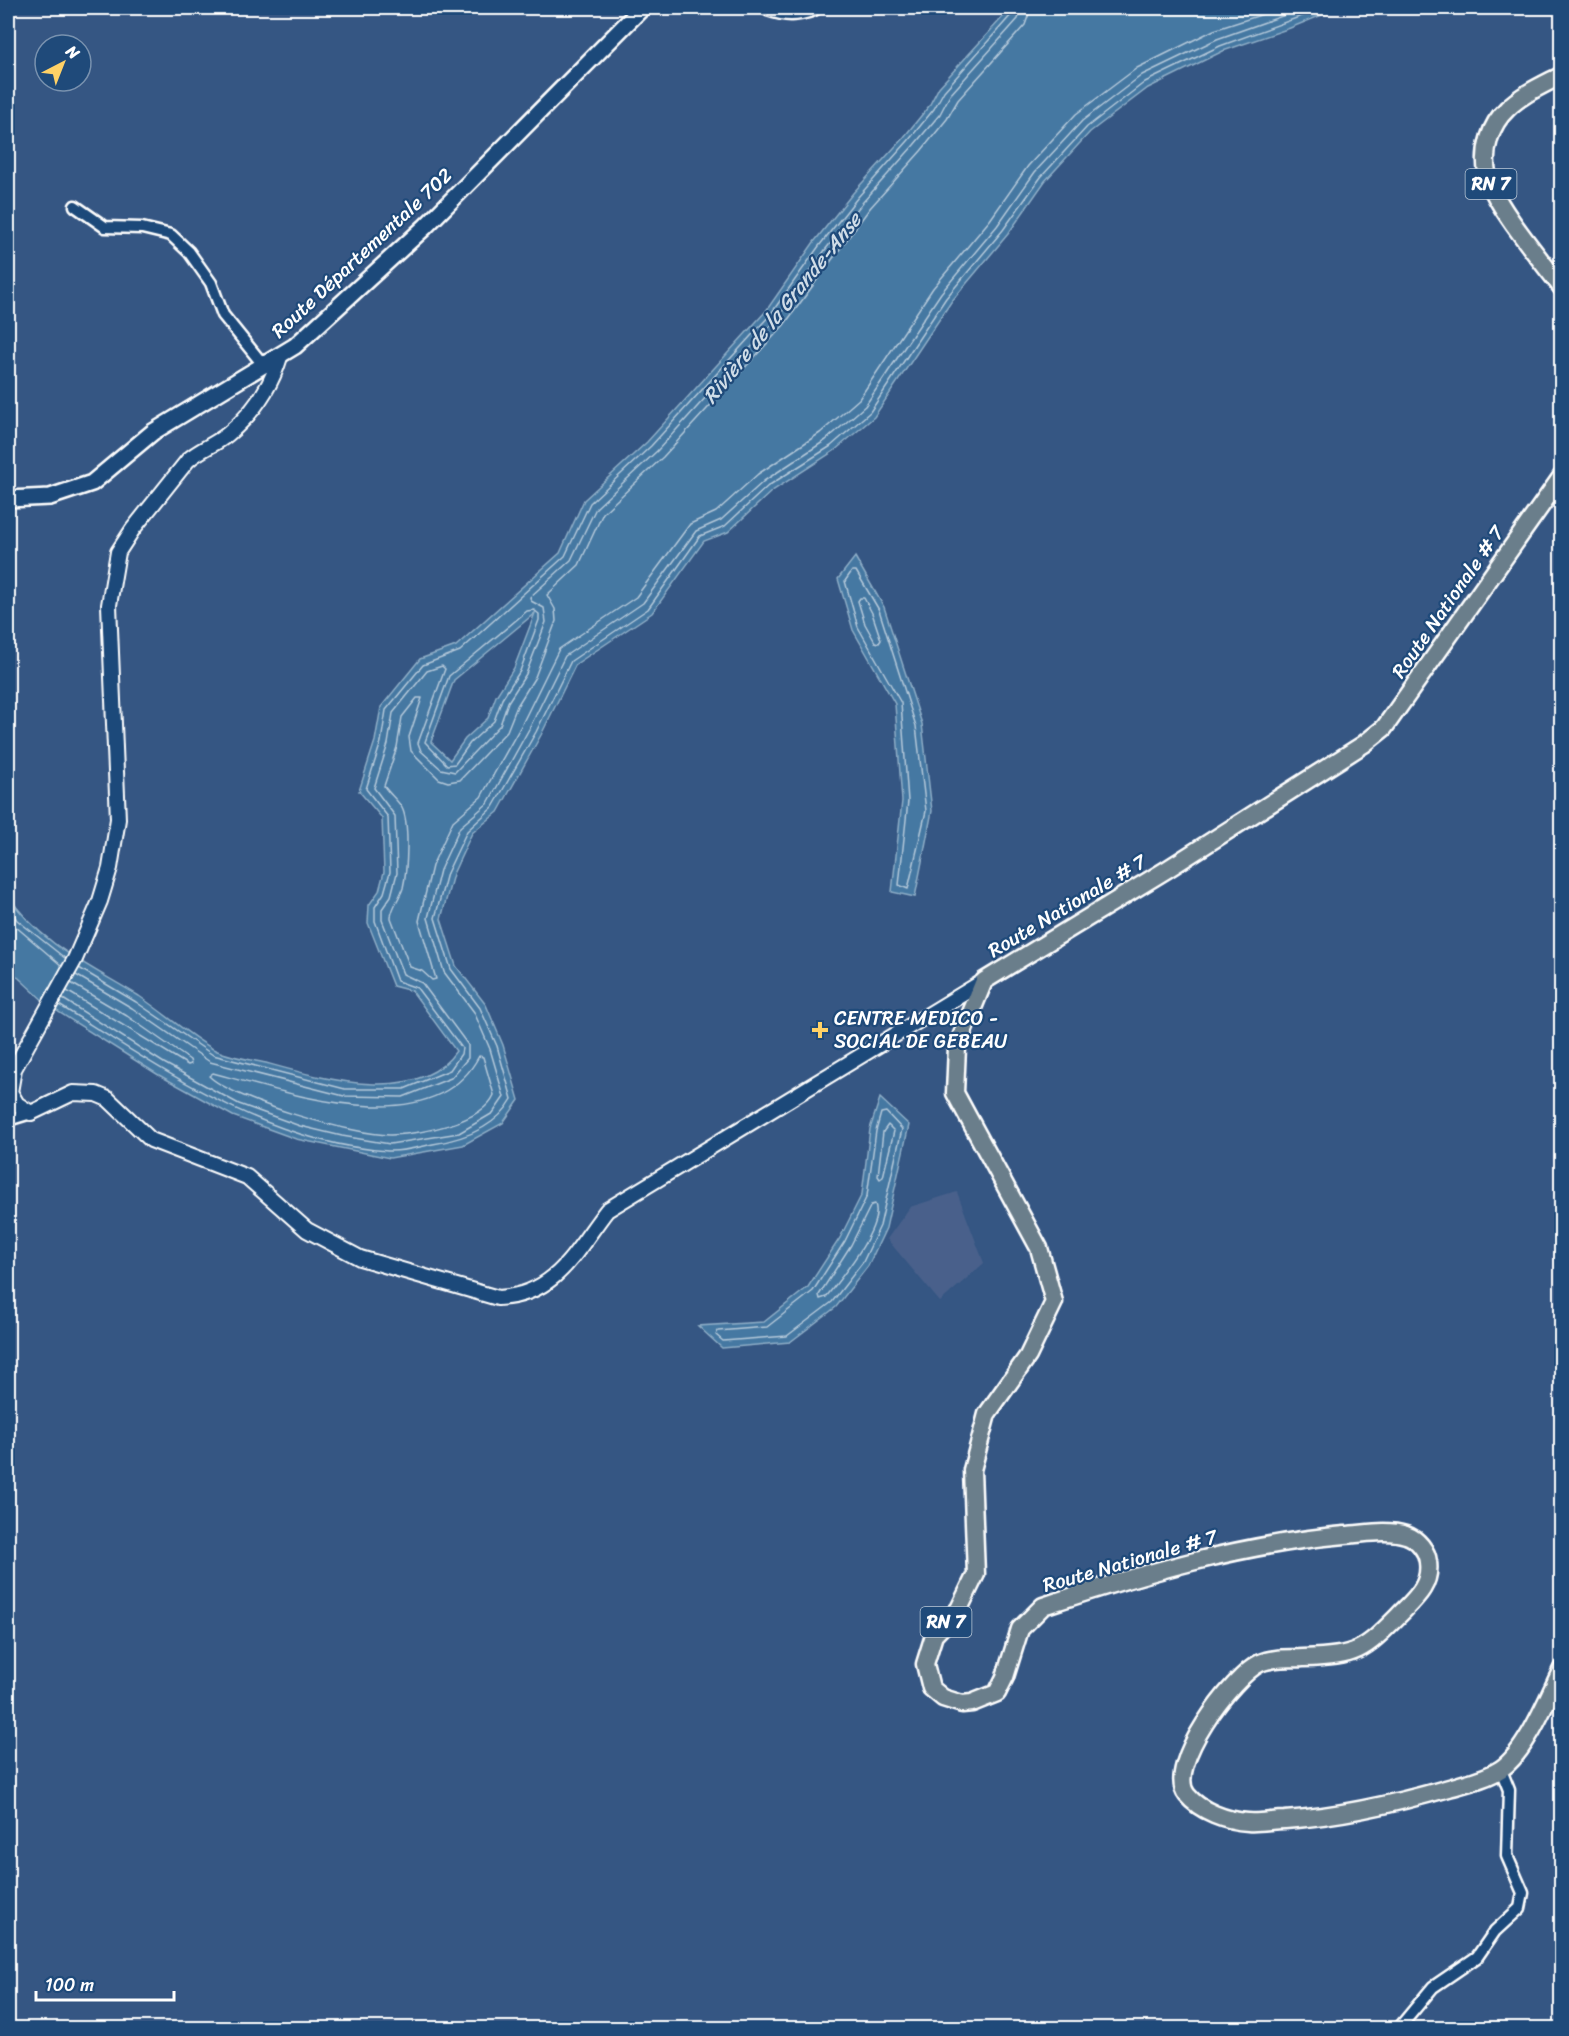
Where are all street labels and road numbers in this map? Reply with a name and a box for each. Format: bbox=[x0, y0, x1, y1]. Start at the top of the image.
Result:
street label: Route Départementale 702 bbox=[263, 159, 461, 347]
road number: RN 7 bbox=[1466, 169, 1516, 199]
street label: Route Nationale # 7 bbox=[1382, 517, 1515, 686]
street label: Route Nationale # 7 bbox=[981, 844, 1154, 967]
street label: Route Nationale # 7 bbox=[1039, 1519, 1223, 1603]
road number: RN 7 bbox=[920, 1607, 972, 1637]

